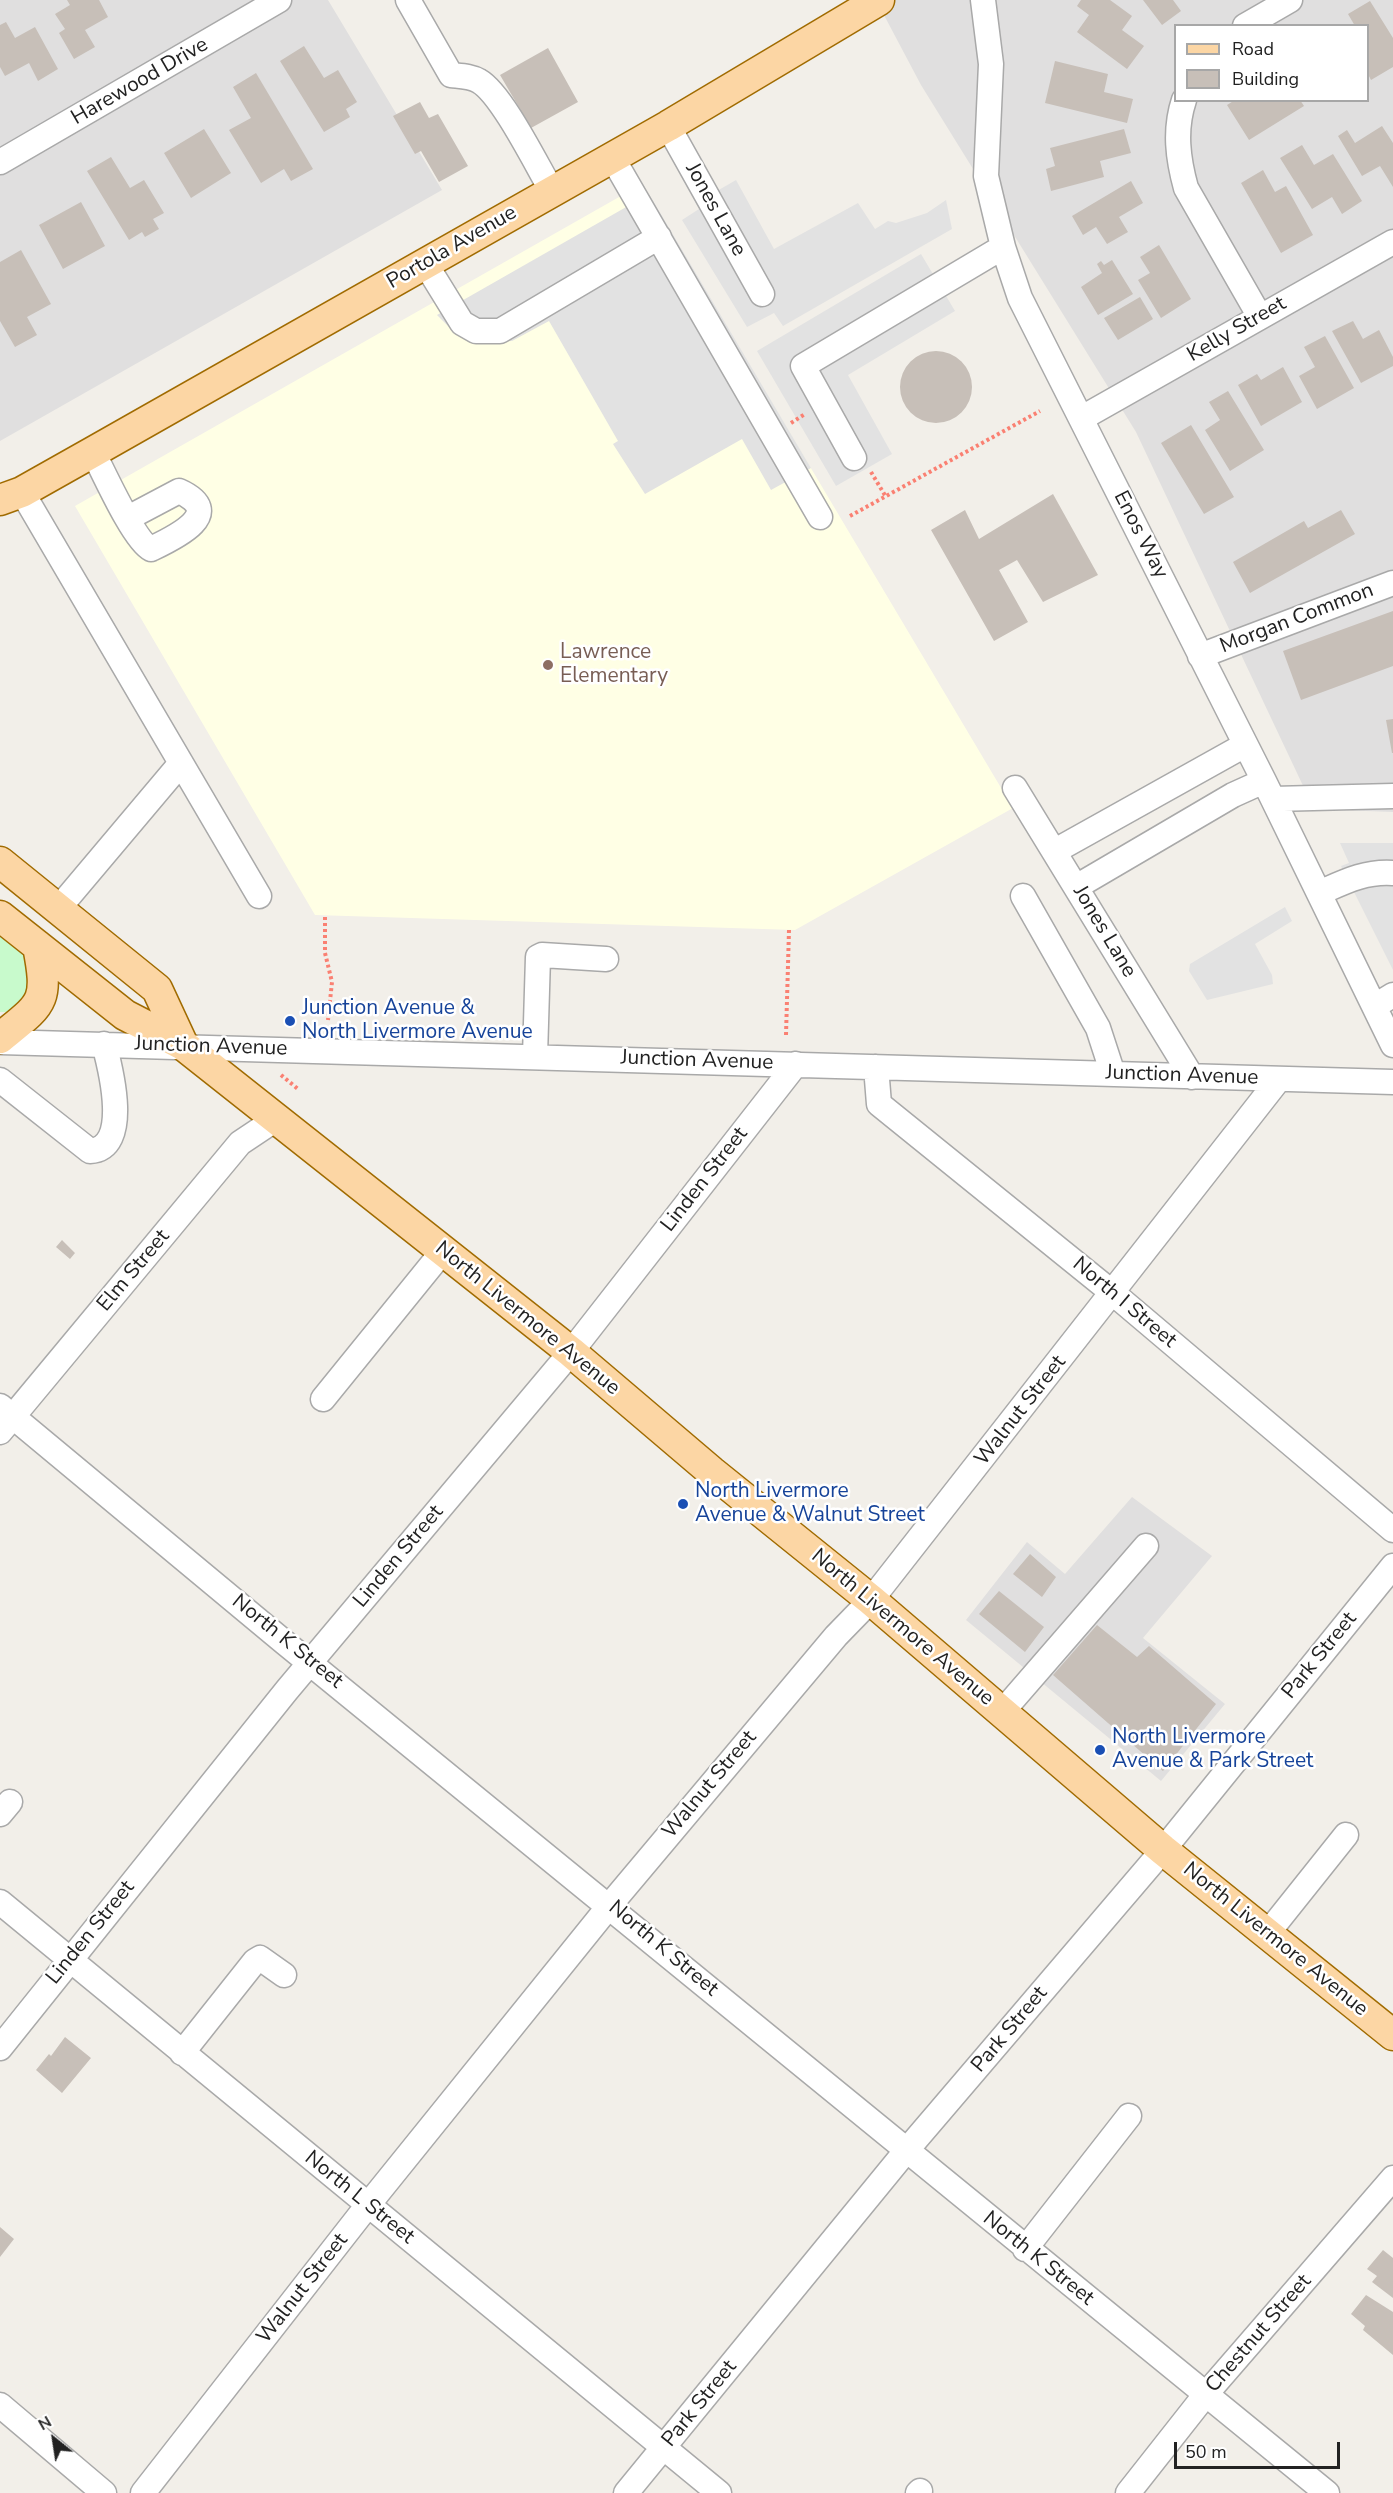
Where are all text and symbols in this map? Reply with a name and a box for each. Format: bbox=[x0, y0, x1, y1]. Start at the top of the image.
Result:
legend bbox=[1174, 24, 1369, 102]
street label: Harewood Drive bbox=[67, 33, 213, 131]
text: Road bbox=[1232, 37, 1274, 61]
text: Building bbox=[1232, 67, 1299, 91]
street label: Jones Lane bbox=[679, 159, 751, 261]
street label: Portola Avenue bbox=[383, 201, 521, 295]
street label: Kelly Street bbox=[1183, 292, 1291, 368]
street label: Enos Way bbox=[1107, 487, 1173, 583]
street label: Morgan Common bbox=[1217, 578, 1377, 660]
place label: Lawrence Elementary bbox=[560, 640, 668, 690]
marker: Lawrence Elementary bbox=[541, 658, 555, 672]
street label: Jones Lane bbox=[1067, 881, 1141, 983]
place label: Junction Avenue & North Livermore Avenue bbox=[302, 996, 533, 1046]
marker: Junction Avenue & North Livermore Avenue bbox=[283, 1014, 297, 1028]
street label: Junction Avenue bbox=[134, 1032, 288, 1062]
street label: Junction Avenue bbox=[620, 1046, 774, 1076]
street label: Junction Avenue bbox=[1105, 1061, 1259, 1091]
street label: Linden Street bbox=[656, 1123, 754, 1237]
street label: Elm Street bbox=[92, 1225, 176, 1317]
street label: North Livermore Avenue bbox=[429, 1237, 625, 1401]
street label: North I Street bbox=[1067, 1252, 1181, 1354]
street label: Walnut Street bbox=[970, 1351, 1072, 1471]
place label: North Livermore Avenue & Walnut Street bbox=[695, 1479, 925, 1529]
marker: North Livermore Avenue & Walnut Street bbox=[676, 1497, 690, 1511]
street label: Linden Street bbox=[349, 1501, 449, 1613]
street label: North Livermore Avenue bbox=[806, 1544, 998, 1712]
street label: North K Street bbox=[226, 1589, 348, 1695]
street label: Park Street bbox=[1277, 1607, 1363, 1705]
place label: North Livermore Avenue & Park Street bbox=[1112, 1725, 1313, 1775]
street label: Walnut Street bbox=[658, 1726, 762, 1844]
marker: North Livermore Avenue & Park Street bbox=[1093, 1743, 1107, 1757]
street label: North Livermore Avenue bbox=[1177, 1858, 1373, 2022]
street label: Linden Street bbox=[41, 1876, 141, 1990]
street label: North K Street bbox=[603, 1896, 723, 2002]
street label: Park Street bbox=[967, 1982, 1053, 2078]
street label: North L Street bbox=[299, 2146, 419, 2250]
street label: North K Street bbox=[977, 2206, 1099, 2312]
street label: Walnut Street bbox=[252, 2229, 354, 2349]
street label: Chestnut Street bbox=[1201, 2270, 1317, 2398]
street label: Park Street bbox=[657, 2355, 743, 2453]
north arrow bbox=[24, 2409, 84, 2469]
text: N bbox=[34, 2411, 56, 2436]
scale bar bbox=[1177, 2430, 1344, 2468]
text: 50 m bbox=[1185, 2440, 1227, 2464]

